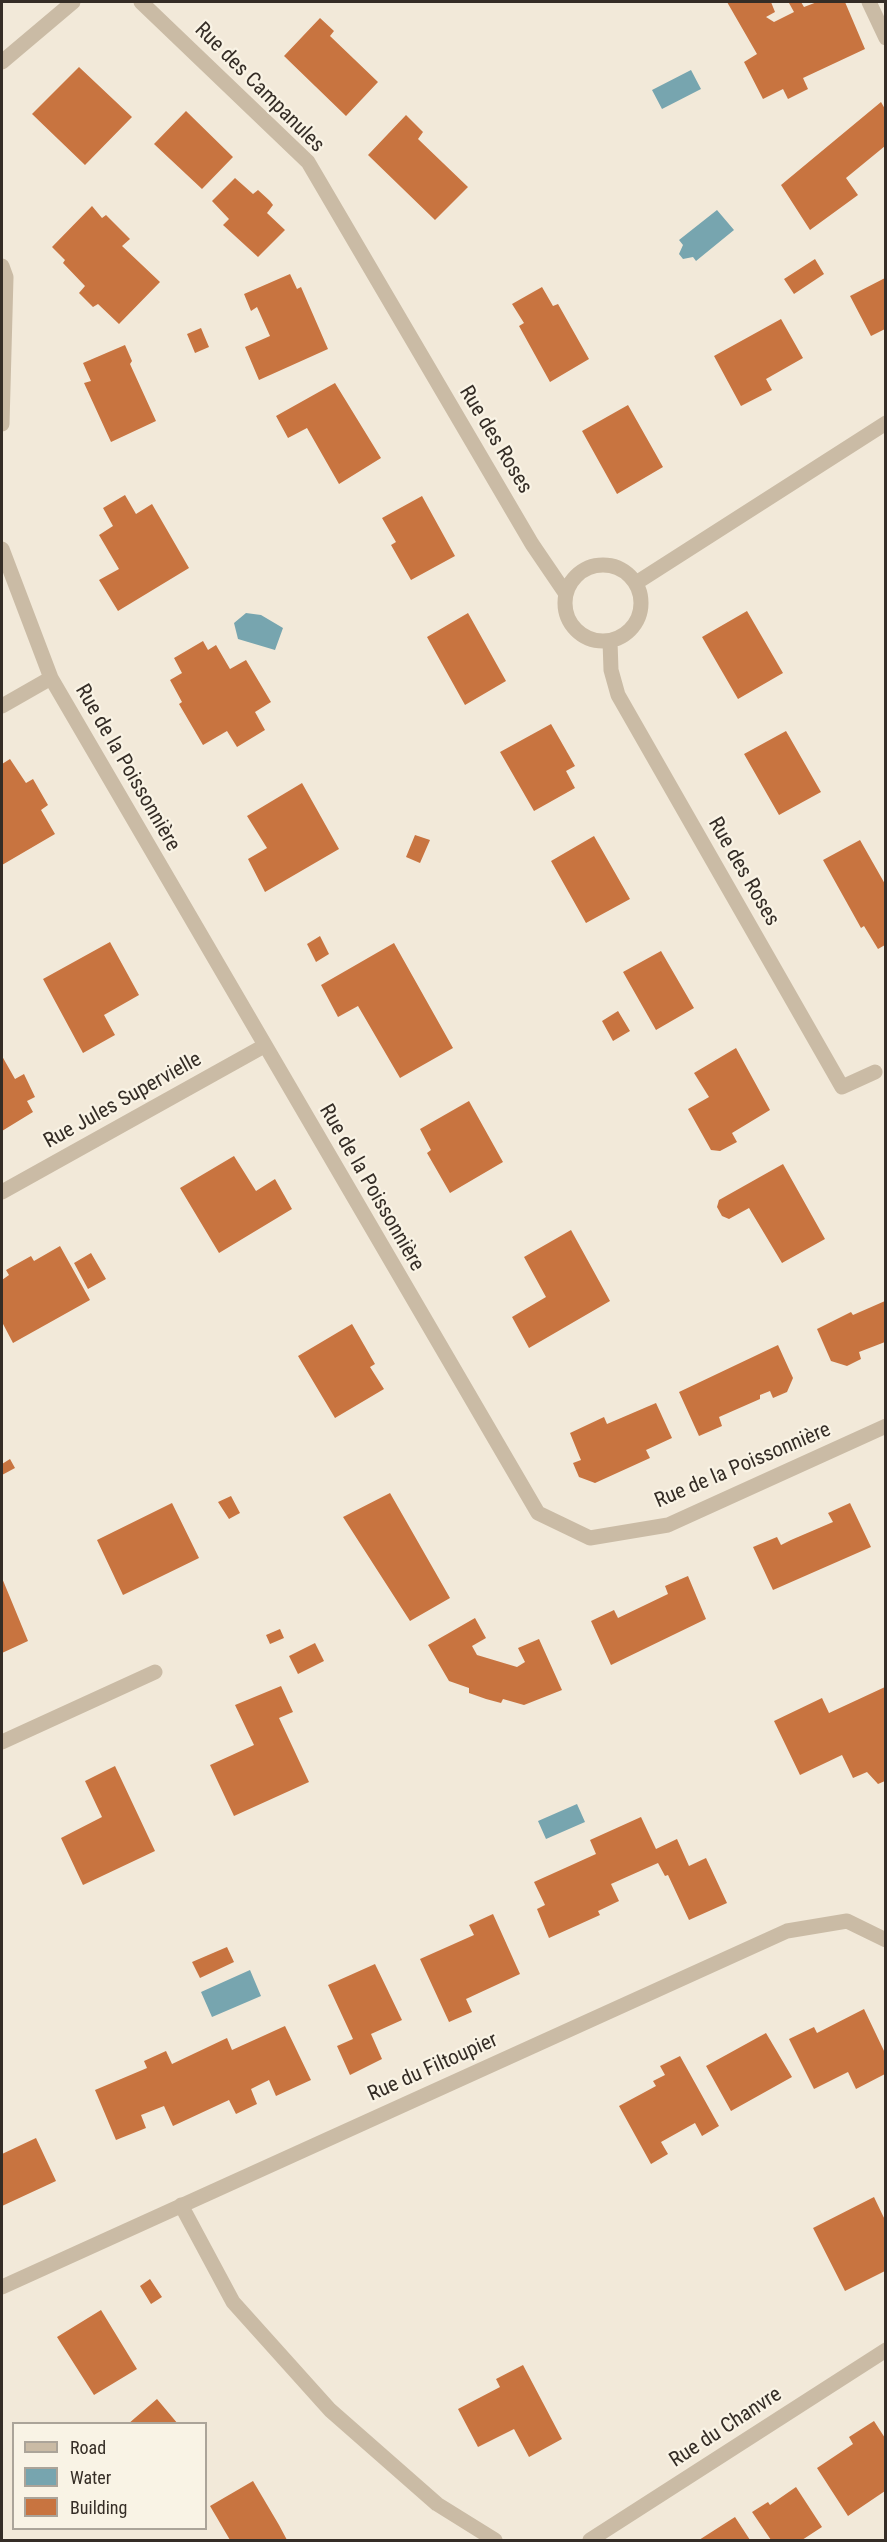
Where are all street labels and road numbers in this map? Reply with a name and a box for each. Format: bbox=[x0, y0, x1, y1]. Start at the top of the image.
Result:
street label: Rue des Campanules bbox=[189, 18, 329, 158]
street label: Rue des Roses bbox=[453, 382, 537, 498]
street label: Rue de la Poissonnière bbox=[69, 680, 185, 856]
street label: Rue des Roses bbox=[702, 813, 784, 931]
street label: Rue Jules Supervielle bbox=[40, 1047, 206, 1155]
street label: Rue de la Poissonnière bbox=[313, 1100, 429, 1276]
street label: Rue de la Poissonnière bbox=[651, 1418, 835, 1514]
street label: Rue du Filtoupier bbox=[364, 2028, 502, 2108]
street label: Rue du Chanvre bbox=[665, 2382, 787, 2474]

